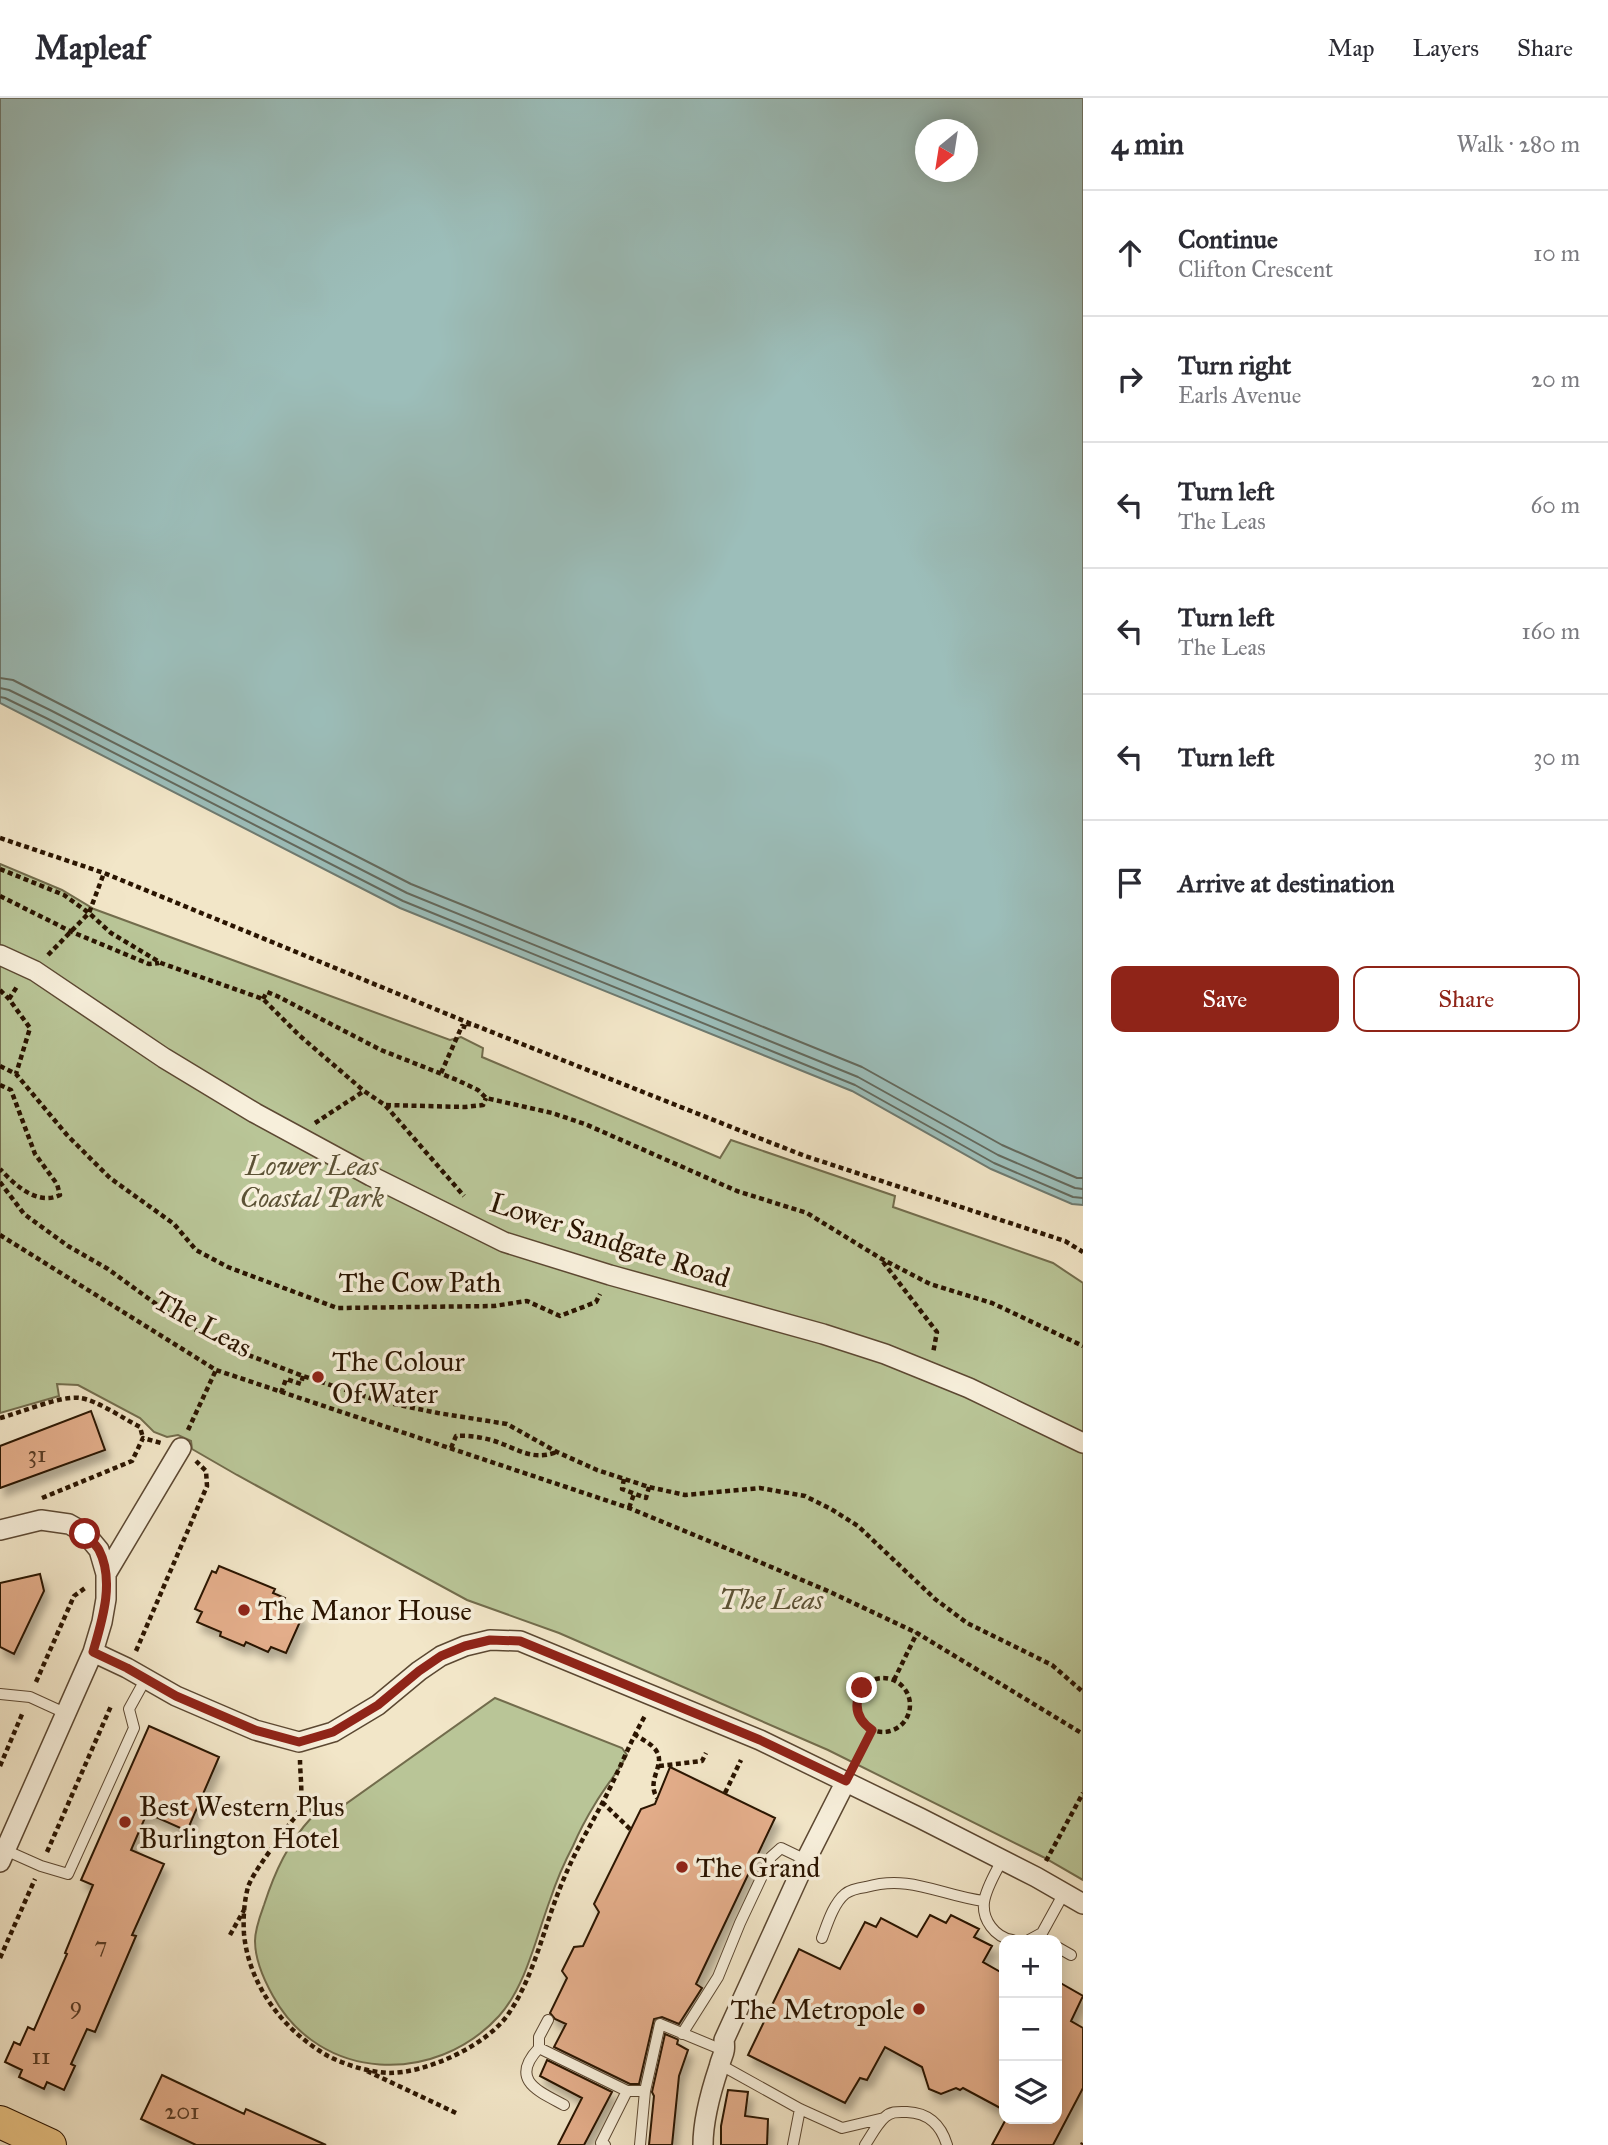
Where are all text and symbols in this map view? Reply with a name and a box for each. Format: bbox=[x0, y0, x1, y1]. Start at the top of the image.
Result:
text: Mapleaf bbox=[35, 28, 147, 68]
text: Map bbox=[1328, 33, 1375, 63]
text: Layers bbox=[1413, 33, 1479, 63]
text: Share bbox=[1517, 33, 1573, 63]
north arrow bbox=[915, 119, 978, 182]
text: 4 min bbox=[1111, 126, 1184, 162]
text: Walk · 280 m bbox=[1456, 130, 1580, 158]
text: Continue bbox=[1178, 223, 1278, 255]
icon: ahead bbox=[1111, 234, 1149, 272]
text: 10 m bbox=[1533, 239, 1580, 267]
text: Clifton Crescent bbox=[1178, 255, 1333, 283]
text: Turn right bbox=[1178, 349, 1291, 381]
icon: right bbox=[1111, 360, 1149, 398]
text: 20 m bbox=[1531, 365, 1580, 393]
text: Earls Avenue bbox=[1178, 381, 1301, 409]
text: Turn left bbox=[1178, 475, 1274, 507]
icon: left bbox=[1111, 486, 1149, 524]
text: 60 m bbox=[1531, 491, 1580, 519]
text: The Leas bbox=[1178, 507, 1266, 535]
text: Turn left bbox=[1178, 601, 1274, 633]
icon: left bbox=[1111, 612, 1149, 650]
text: 160 m bbox=[1522, 617, 1580, 645]
text: The Leas bbox=[1178, 633, 1266, 661]
icon: left bbox=[1111, 738, 1149, 776]
text: Turn left bbox=[1178, 741, 1274, 773]
text: 30 m bbox=[1533, 743, 1580, 771]
icon: arrive bbox=[1111, 864, 1149, 902]
text: Arrive at destination bbox=[1178, 867, 1395, 899]
button: Save bbox=[1111, 966, 1339, 1032]
button: Share bbox=[1353, 966, 1580, 1032]
park label: Lower Leas Coastal Park bbox=[240, 1148, 385, 1215]
street label: Lower Sandgate Road bbox=[485, 1185, 735, 1295]
street label: The Cow Path bbox=[339, 1265, 502, 1300]
street label: The Leas bbox=[148, 1283, 258, 1365]
place label: The Colour Of Water bbox=[332, 1344, 465, 1411]
marker: The Colour Of Water bbox=[310, 1369, 326, 1385]
house number: 31 bbox=[27, 1439, 47, 1469]
route start bbox=[69, 1518, 100, 1549]
park label: The Leas bbox=[719, 1582, 824, 1617]
place label: The Manor House bbox=[258, 1593, 472, 1628]
marker: The Manor House bbox=[236, 1602, 252, 1618]
route end bbox=[846, 1672, 877, 1703]
place label: Best Western Plus Burlington Hotel bbox=[139, 1789, 344, 1856]
marker: Best Western Plus Burlington Hotel bbox=[117, 1814, 133, 1830]
place label: The Grand bbox=[696, 1850, 820, 1885]
marker: The Grand bbox=[674, 1859, 690, 1875]
house number: 7 bbox=[95, 1930, 107, 1960]
map controls bbox=[999, 1935, 1062, 2124]
button: + bbox=[999, 1935, 1062, 1998]
house number: 9 bbox=[70, 1990, 82, 2020]
place label: The Metropole bbox=[730, 1992, 905, 2027]
button: − bbox=[999, 1998, 1062, 2061]
marker: The Metropole bbox=[911, 2001, 927, 2017]
house number: 11 bbox=[32, 2041, 50, 2071]
button: layers bbox=[999, 2061, 1062, 2124]
house number: 201 bbox=[164, 2096, 200, 2126]

